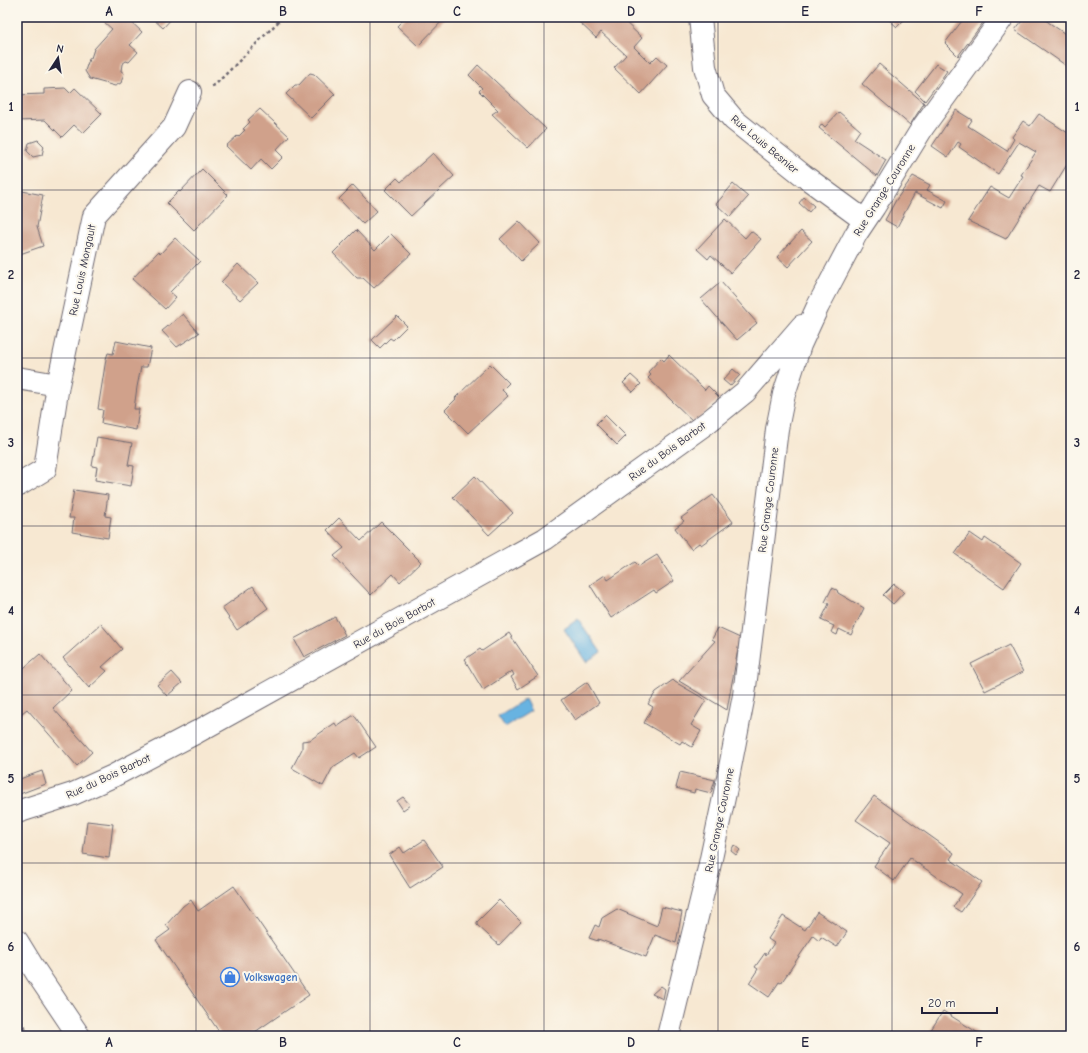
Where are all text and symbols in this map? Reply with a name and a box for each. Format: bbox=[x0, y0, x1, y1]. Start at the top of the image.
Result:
text: A bbox=[105, 4, 113, 19]
text: B bbox=[279, 4, 287, 19]
text: C bbox=[453, 4, 461, 19]
text: D bbox=[627, 4, 635, 19]
text: E bbox=[801, 4, 809, 19]
text: F bbox=[975, 4, 983, 19]
north arrow bbox=[38, 38, 78, 78]
text: N bbox=[55, 42, 65, 56]
text: 1 bbox=[8, 99, 14, 114]
text: 1 bbox=[1074, 99, 1080, 114]
street label: Rue Louis Besnier bbox=[728, 112, 802, 177]
street label: Rue Grange Couronne bbox=[851, 141, 918, 239]
street label: Rue Louis Mongault bbox=[66, 223, 99, 317]
text: 2 bbox=[8, 267, 14, 282]
text: 2 bbox=[1074, 267, 1080, 282]
street label: Rue du Bois Barbot bbox=[626, 419, 709, 484]
text: 3 bbox=[8, 435, 14, 450]
text: 3 bbox=[1074, 435, 1080, 450]
street label: Rue Grange Couronne bbox=[756, 446, 781, 553]
street label: Rue du Bois Barbot bbox=[351, 595, 438, 651]
text: 4 bbox=[8, 603, 14, 618]
text: 4 bbox=[1074, 603, 1080, 618]
street label: Rue du Bois Barbot bbox=[64, 751, 153, 802]
street label: Rue Grange Couronne bbox=[702, 766, 737, 873]
text: 5 bbox=[8, 771, 15, 786]
text: 5 bbox=[1074, 771, 1081, 786]
text: 6 bbox=[8, 939, 15, 954]
text: 6 bbox=[1074, 939, 1081, 954]
shop icon: Volkswagen bbox=[219, 966, 241, 988]
place label: Volkswagen bbox=[244, 971, 297, 984]
scale bar bbox=[922, 989, 997, 1015]
text: 20 m bbox=[928, 996, 956, 1010]
text: A bbox=[105, 1035, 113, 1050]
text: B bbox=[279, 1035, 287, 1050]
text: C bbox=[453, 1035, 461, 1050]
text: D bbox=[627, 1035, 635, 1050]
text: E bbox=[801, 1035, 809, 1050]
text: F bbox=[975, 1035, 983, 1050]

